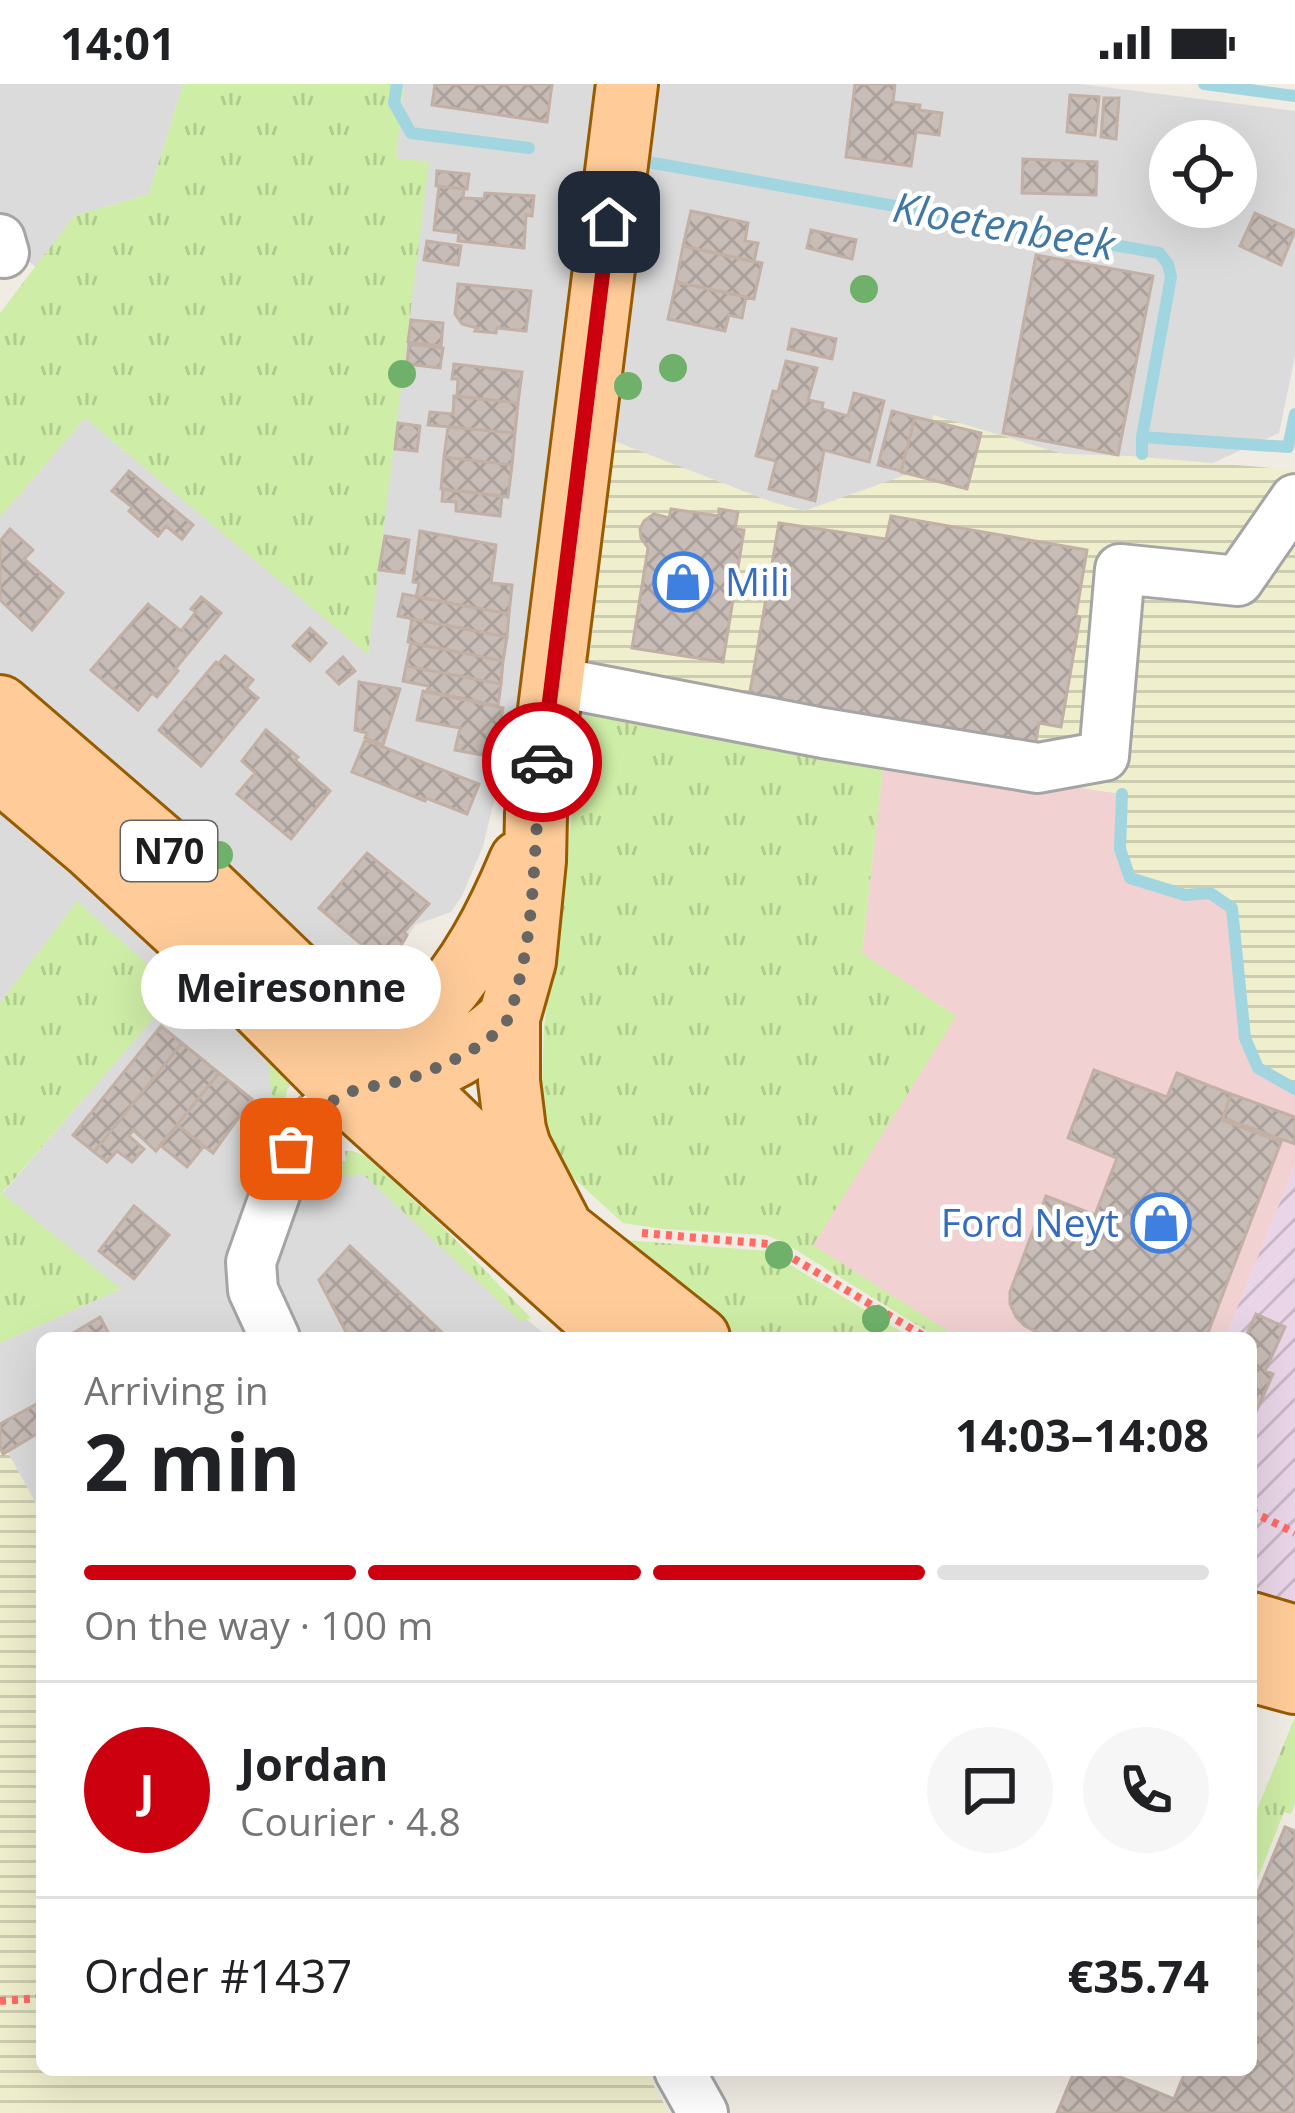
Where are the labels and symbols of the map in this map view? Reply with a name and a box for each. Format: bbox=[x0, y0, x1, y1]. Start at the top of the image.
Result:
pin bbox=[558, 171, 660, 273]
water label: Kloetenbeek bbox=[889, 177, 1121, 272]
shop icon: Mili bbox=[652, 551, 714, 613]
place label: Mili bbox=[725, 554, 790, 607]
courier bbox=[482, 702, 602, 822]
road number: N70 bbox=[121, 821, 217, 881]
callout: Meiresonne bbox=[141, 945, 441, 1029]
pin bbox=[240, 1098, 342, 1200]
shop icon: Ford Neyt bbox=[1130, 1192, 1192, 1254]
place label: Ford Neyt bbox=[941, 1195, 1119, 1248]

